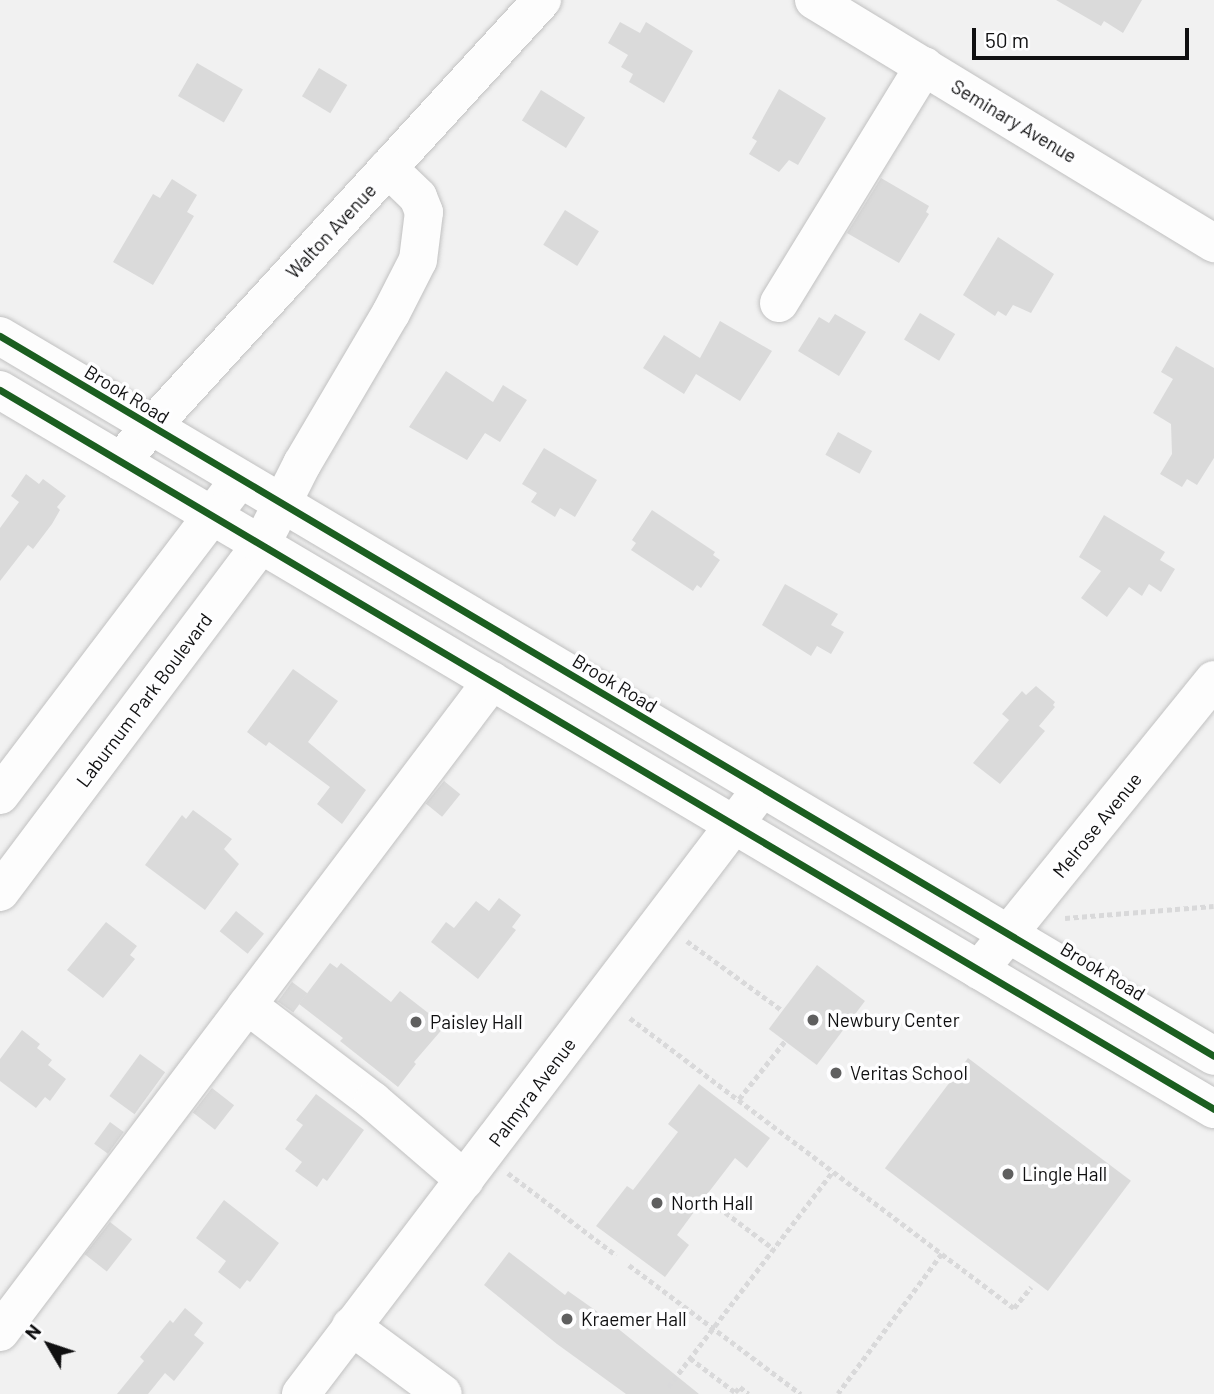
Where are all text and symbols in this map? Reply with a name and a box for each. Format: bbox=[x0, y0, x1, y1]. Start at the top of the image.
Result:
scale bar bbox=[976, 14, 1193, 58]
text: 50 m bbox=[985, 27, 1029, 52]
street label: Seminary Avenue bbox=[947, 75, 1081, 167]
street label: Walton Avenue bbox=[281, 179, 381, 283]
street label: Brook Road bbox=[81, 360, 173, 428]
street label: Laburnum Park Boulevard bbox=[71, 609, 217, 791]
street label: Brook Road bbox=[569, 649, 661, 717]
street label: Melrose Avenue bbox=[1048, 768, 1146, 882]
street label: Brook Road bbox=[1057, 937, 1149, 1005]
place label: Newbury Center bbox=[827, 1009, 960, 1031]
place label: Paisley Hall bbox=[430, 1011, 523, 1033]
marker: Newbury Center bbox=[805, 1012, 821, 1028]
marker: Paisley Hall bbox=[408, 1014, 424, 1030]
street label: Palmyra Avenue bbox=[484, 1033, 580, 1151]
place label: Veritas School bbox=[850, 1062, 968, 1084]
marker: Veritas School bbox=[828, 1065, 844, 1081]
place label: Lingle Hall bbox=[1022, 1163, 1107, 1185]
marker: Lingle Hall bbox=[1000, 1166, 1016, 1182]
place label: North Hall bbox=[671, 1192, 753, 1214]
marker: North Hall bbox=[649, 1195, 665, 1211]
place label: Kraemer Hall bbox=[581, 1308, 687, 1330]
north arrow bbox=[14, 1310, 84, 1380]
marker: Kraemer Hall bbox=[559, 1311, 575, 1327]
text: N bbox=[19, 1319, 45, 1344]

